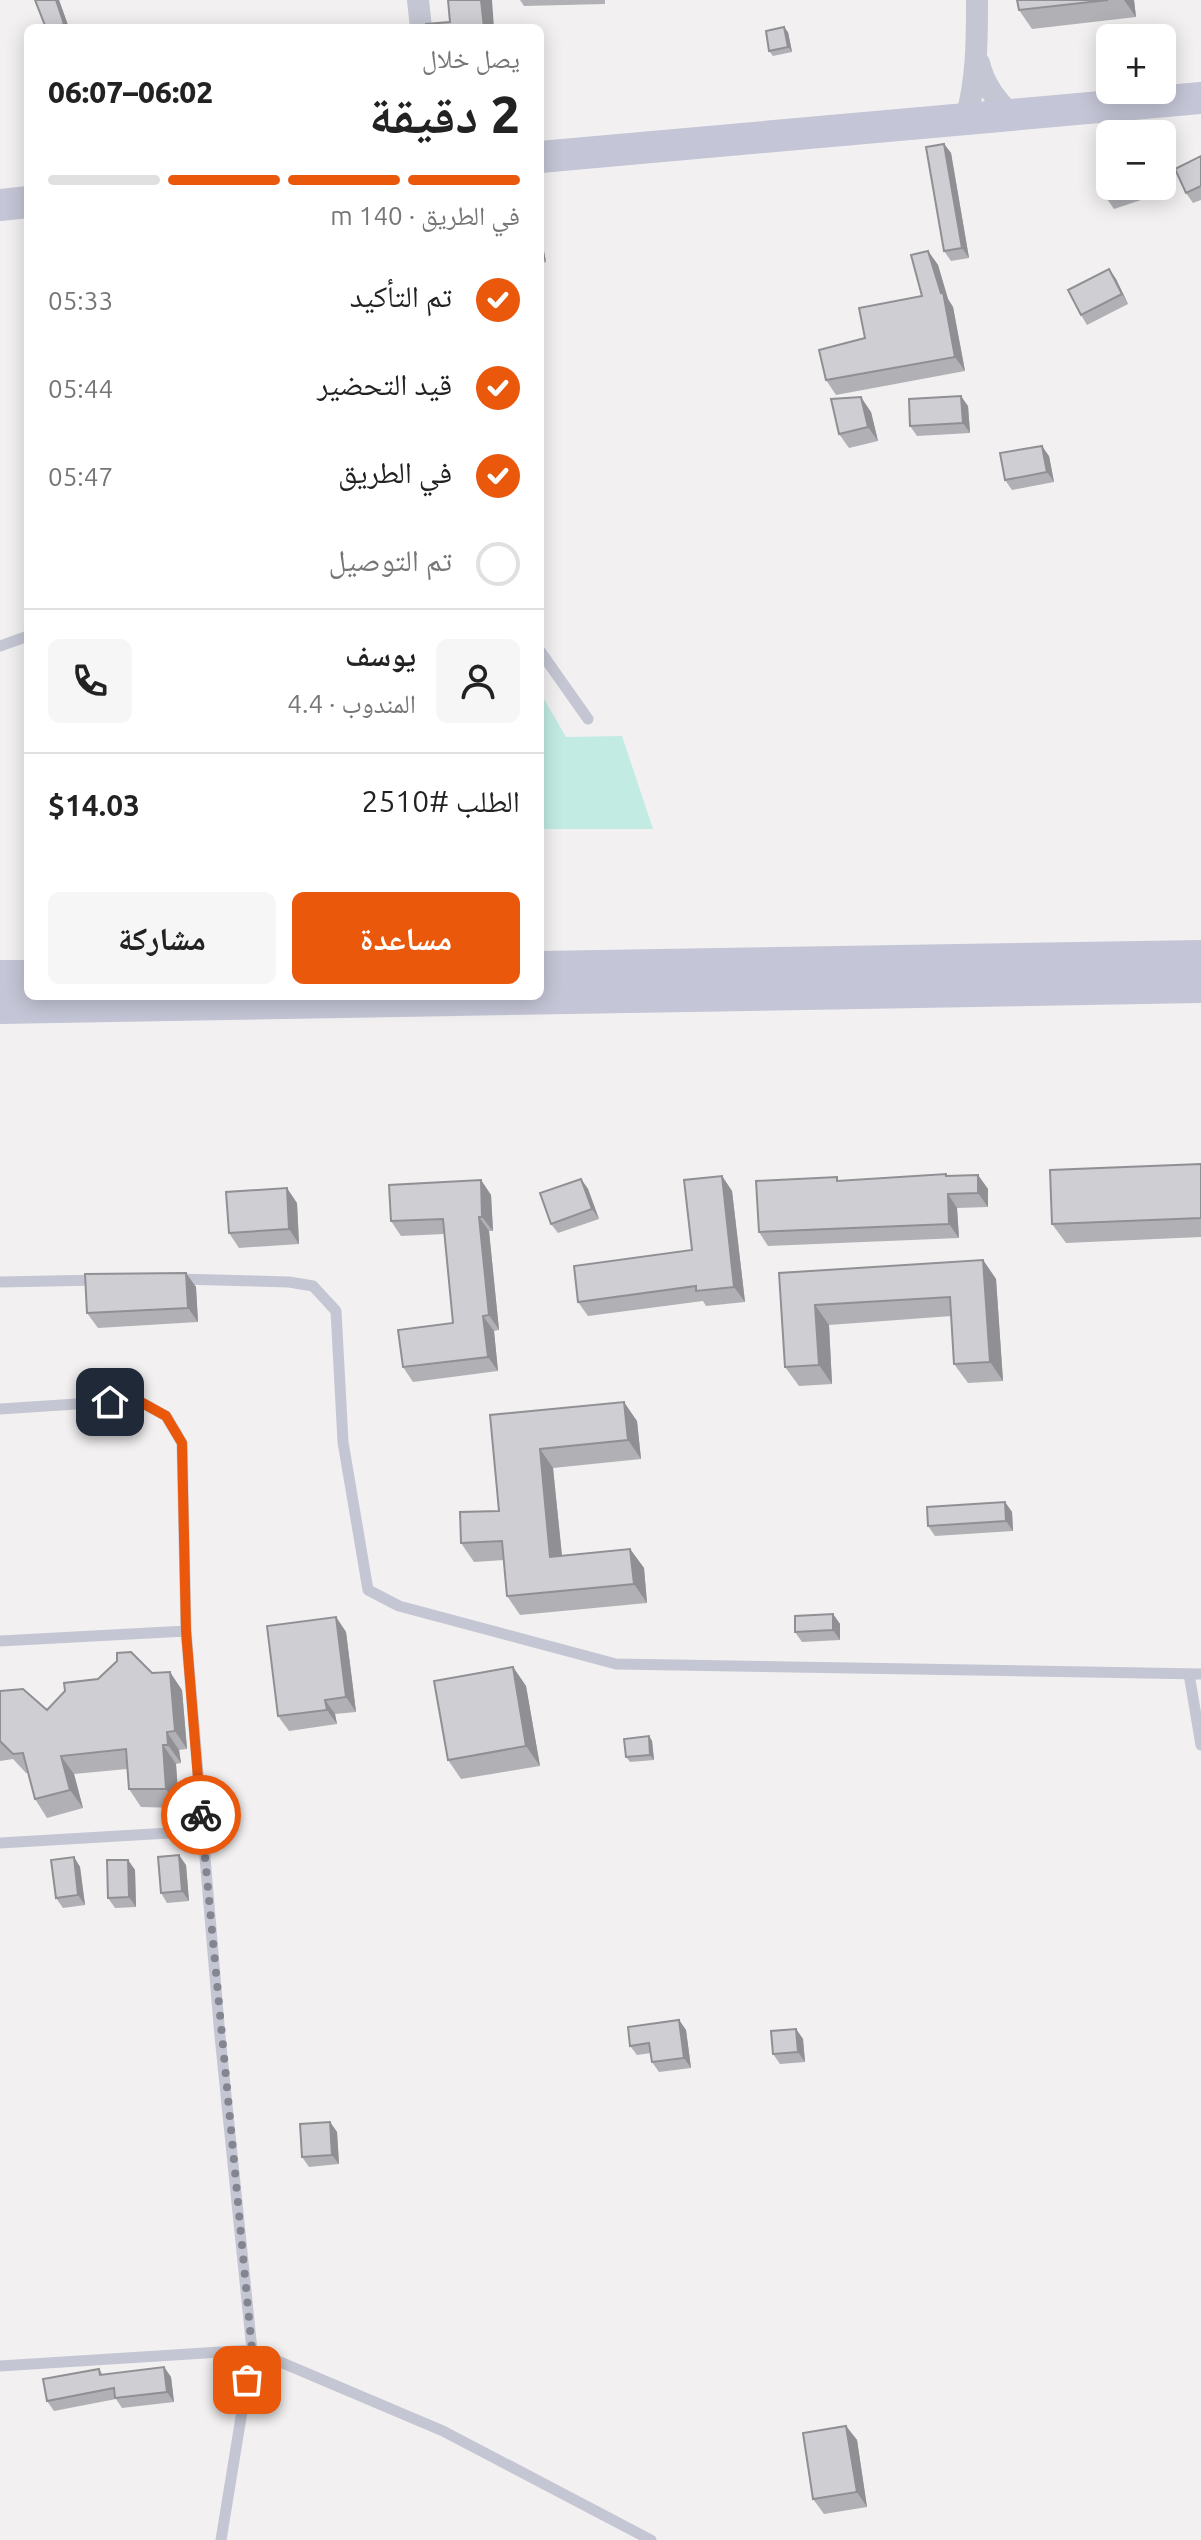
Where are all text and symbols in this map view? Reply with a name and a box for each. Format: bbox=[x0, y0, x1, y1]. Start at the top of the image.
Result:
map controls bbox=[1096, 24, 1176, 200]
button: + bbox=[1096, 24, 1176, 104]
text: يصل خلال bbox=[422, 44, 520, 73]
text: 06:02–06:07 bbox=[48, 75, 213, 109]
text: 2 دقيقة bbox=[369, 85, 520, 143]
button: − bbox=[1096, 120, 1176, 200]
text: في الطريق · 140 m bbox=[330, 201, 520, 230]
icon: check bbox=[476, 278, 520, 322]
text: تم التأكيد bbox=[350, 279, 452, 313]
text: 05:33 bbox=[48, 286, 113, 315]
icon: check bbox=[476, 366, 520, 410]
text: قيد التحضير bbox=[317, 367, 452, 401]
text: 05:44 bbox=[48, 374, 113, 403]
icon: check bbox=[476, 454, 520, 498]
text: في الطريق bbox=[338, 455, 452, 489]
text: 05:47 bbox=[48, 462, 113, 491]
text: تم التوصيل bbox=[329, 543, 452, 577]
text: يوسف bbox=[345, 638, 416, 672]
button: phone bbox=[48, 639, 132, 723]
button: person bbox=[436, 639, 520, 723]
text: المندوب · 4.4 bbox=[287, 689, 416, 718]
text: الطلب #2510 bbox=[361, 784, 520, 818]
text: $14.03 bbox=[48, 788, 140, 822]
button: مشاركة bbox=[48, 892, 276, 984]
button: مساعدة bbox=[292, 892, 520, 984]
pin bbox=[76, 1368, 144, 1436]
icon: home bbox=[88, 1380, 132, 1424]
courier bbox=[161, 1775, 241, 1855]
icon: bike bbox=[179, 1793, 223, 1837]
pin bbox=[213, 2346, 281, 2414]
icon: bag bbox=[225, 2358, 269, 2402]

